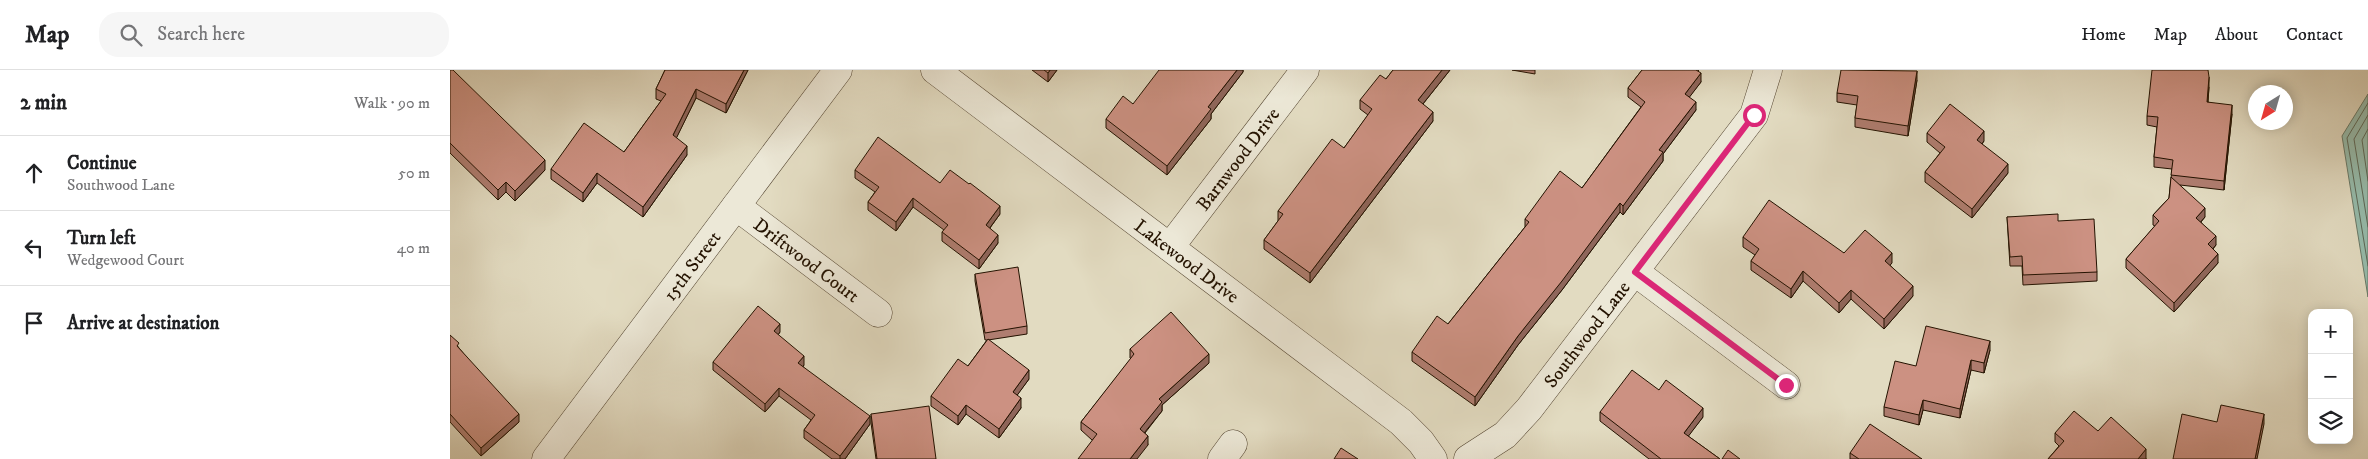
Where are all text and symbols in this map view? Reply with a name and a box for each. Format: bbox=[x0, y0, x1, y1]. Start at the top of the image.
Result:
search box bbox=[99, 12, 449, 57]
text: Map bbox=[25, 20, 69, 50]
icon: search bbox=[117, 21, 145, 49]
text: Search here bbox=[157, 23, 245, 46]
text: Home bbox=[2081, 24, 2126, 46]
text: Map bbox=[2154, 24, 2187, 46]
text: About bbox=[2215, 24, 2258, 46]
text: Contact bbox=[2286, 24, 2343, 46]
north arrow bbox=[2248, 85, 2293, 130]
text: 2 min bbox=[20, 90, 67, 116]
text: Walk · 90 m bbox=[354, 93, 430, 113]
street label: Barnwood Drive bbox=[1192, 103, 1285, 216]
route start bbox=[1743, 104, 1766, 127]
text: Continue bbox=[67, 152, 137, 175]
icon: ahead bbox=[20, 159, 48, 187]
text: 50 m bbox=[398, 163, 430, 183]
text: Southwood Lane bbox=[67, 175, 175, 195]
street label: Driftwood Court bbox=[749, 213, 864, 308]
street label: Lakewood Drive bbox=[1129, 215, 1243, 309]
text: Turn left bbox=[67, 227, 136, 250]
street label: 15th Street bbox=[659, 227, 726, 306]
icon: left bbox=[20, 234, 48, 262]
text: 40 m bbox=[397, 238, 430, 258]
text: Wedgewood Court bbox=[67, 250, 184, 270]
street label: Southwood Lane bbox=[1540, 277, 1636, 393]
icon: arrive bbox=[20, 309, 48, 337]
map controls bbox=[2308, 309, 2353, 444]
button: + bbox=[2308, 309, 2353, 354]
text: Arrive at destination bbox=[67, 312, 219, 335]
button: − bbox=[2308, 354, 2353, 399]
route end bbox=[1775, 374, 1798, 397]
button: layers bbox=[2308, 399, 2353, 444]

